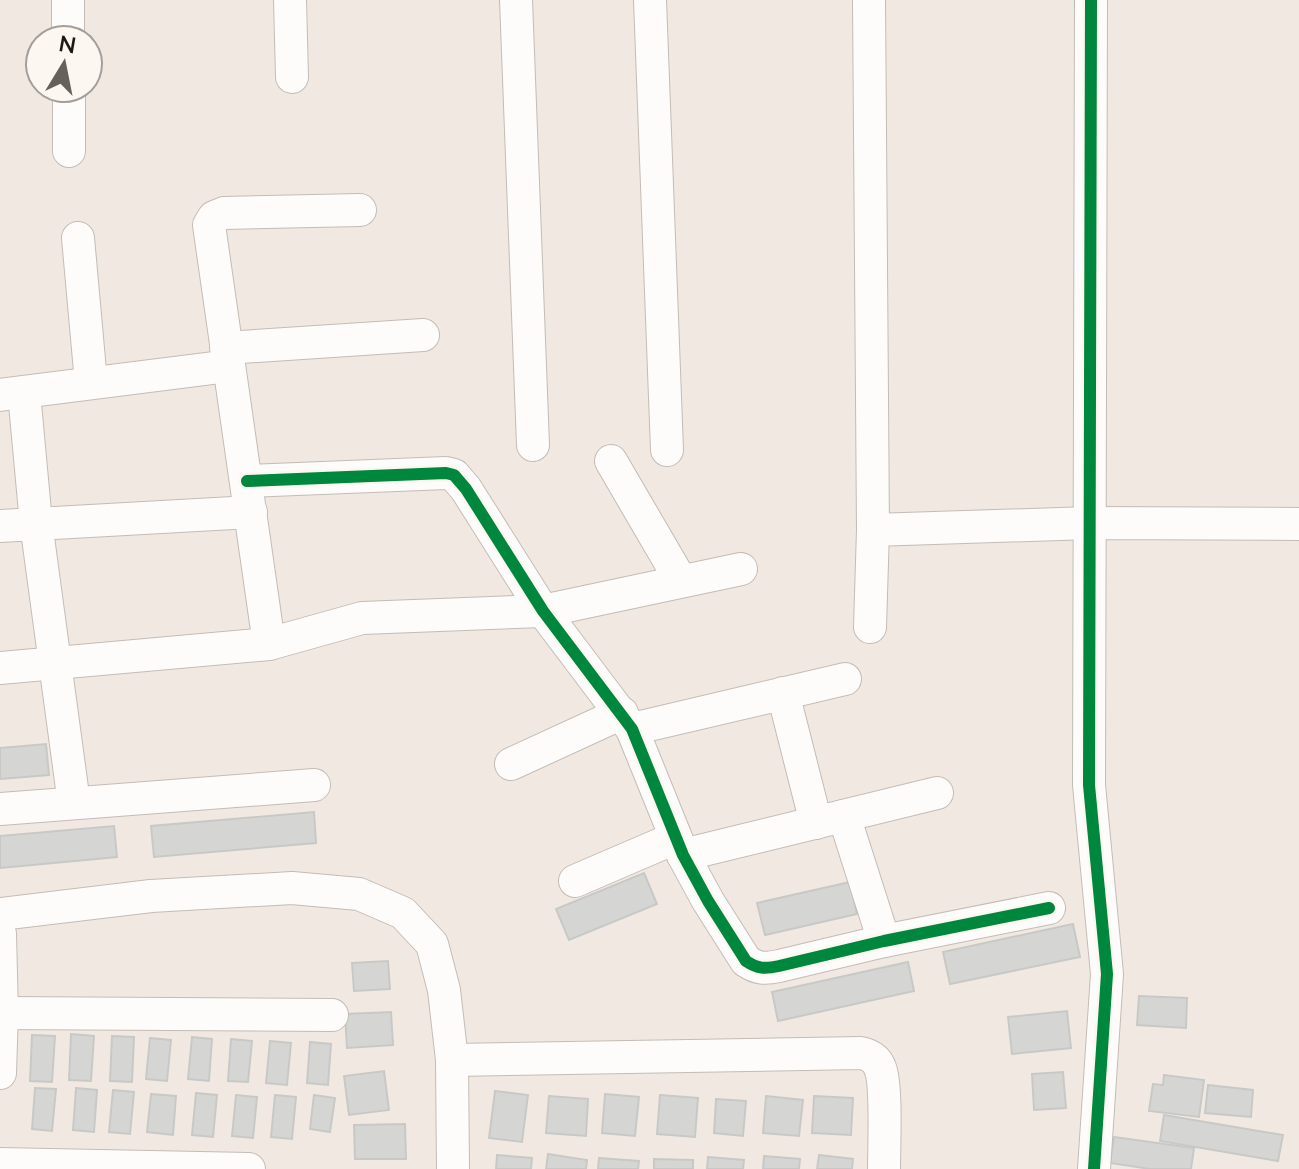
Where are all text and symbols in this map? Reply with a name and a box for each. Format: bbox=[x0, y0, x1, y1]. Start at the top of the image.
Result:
north arrow bbox=[24, 24, 104, 104]
text: N bbox=[57, 29, 78, 59]

